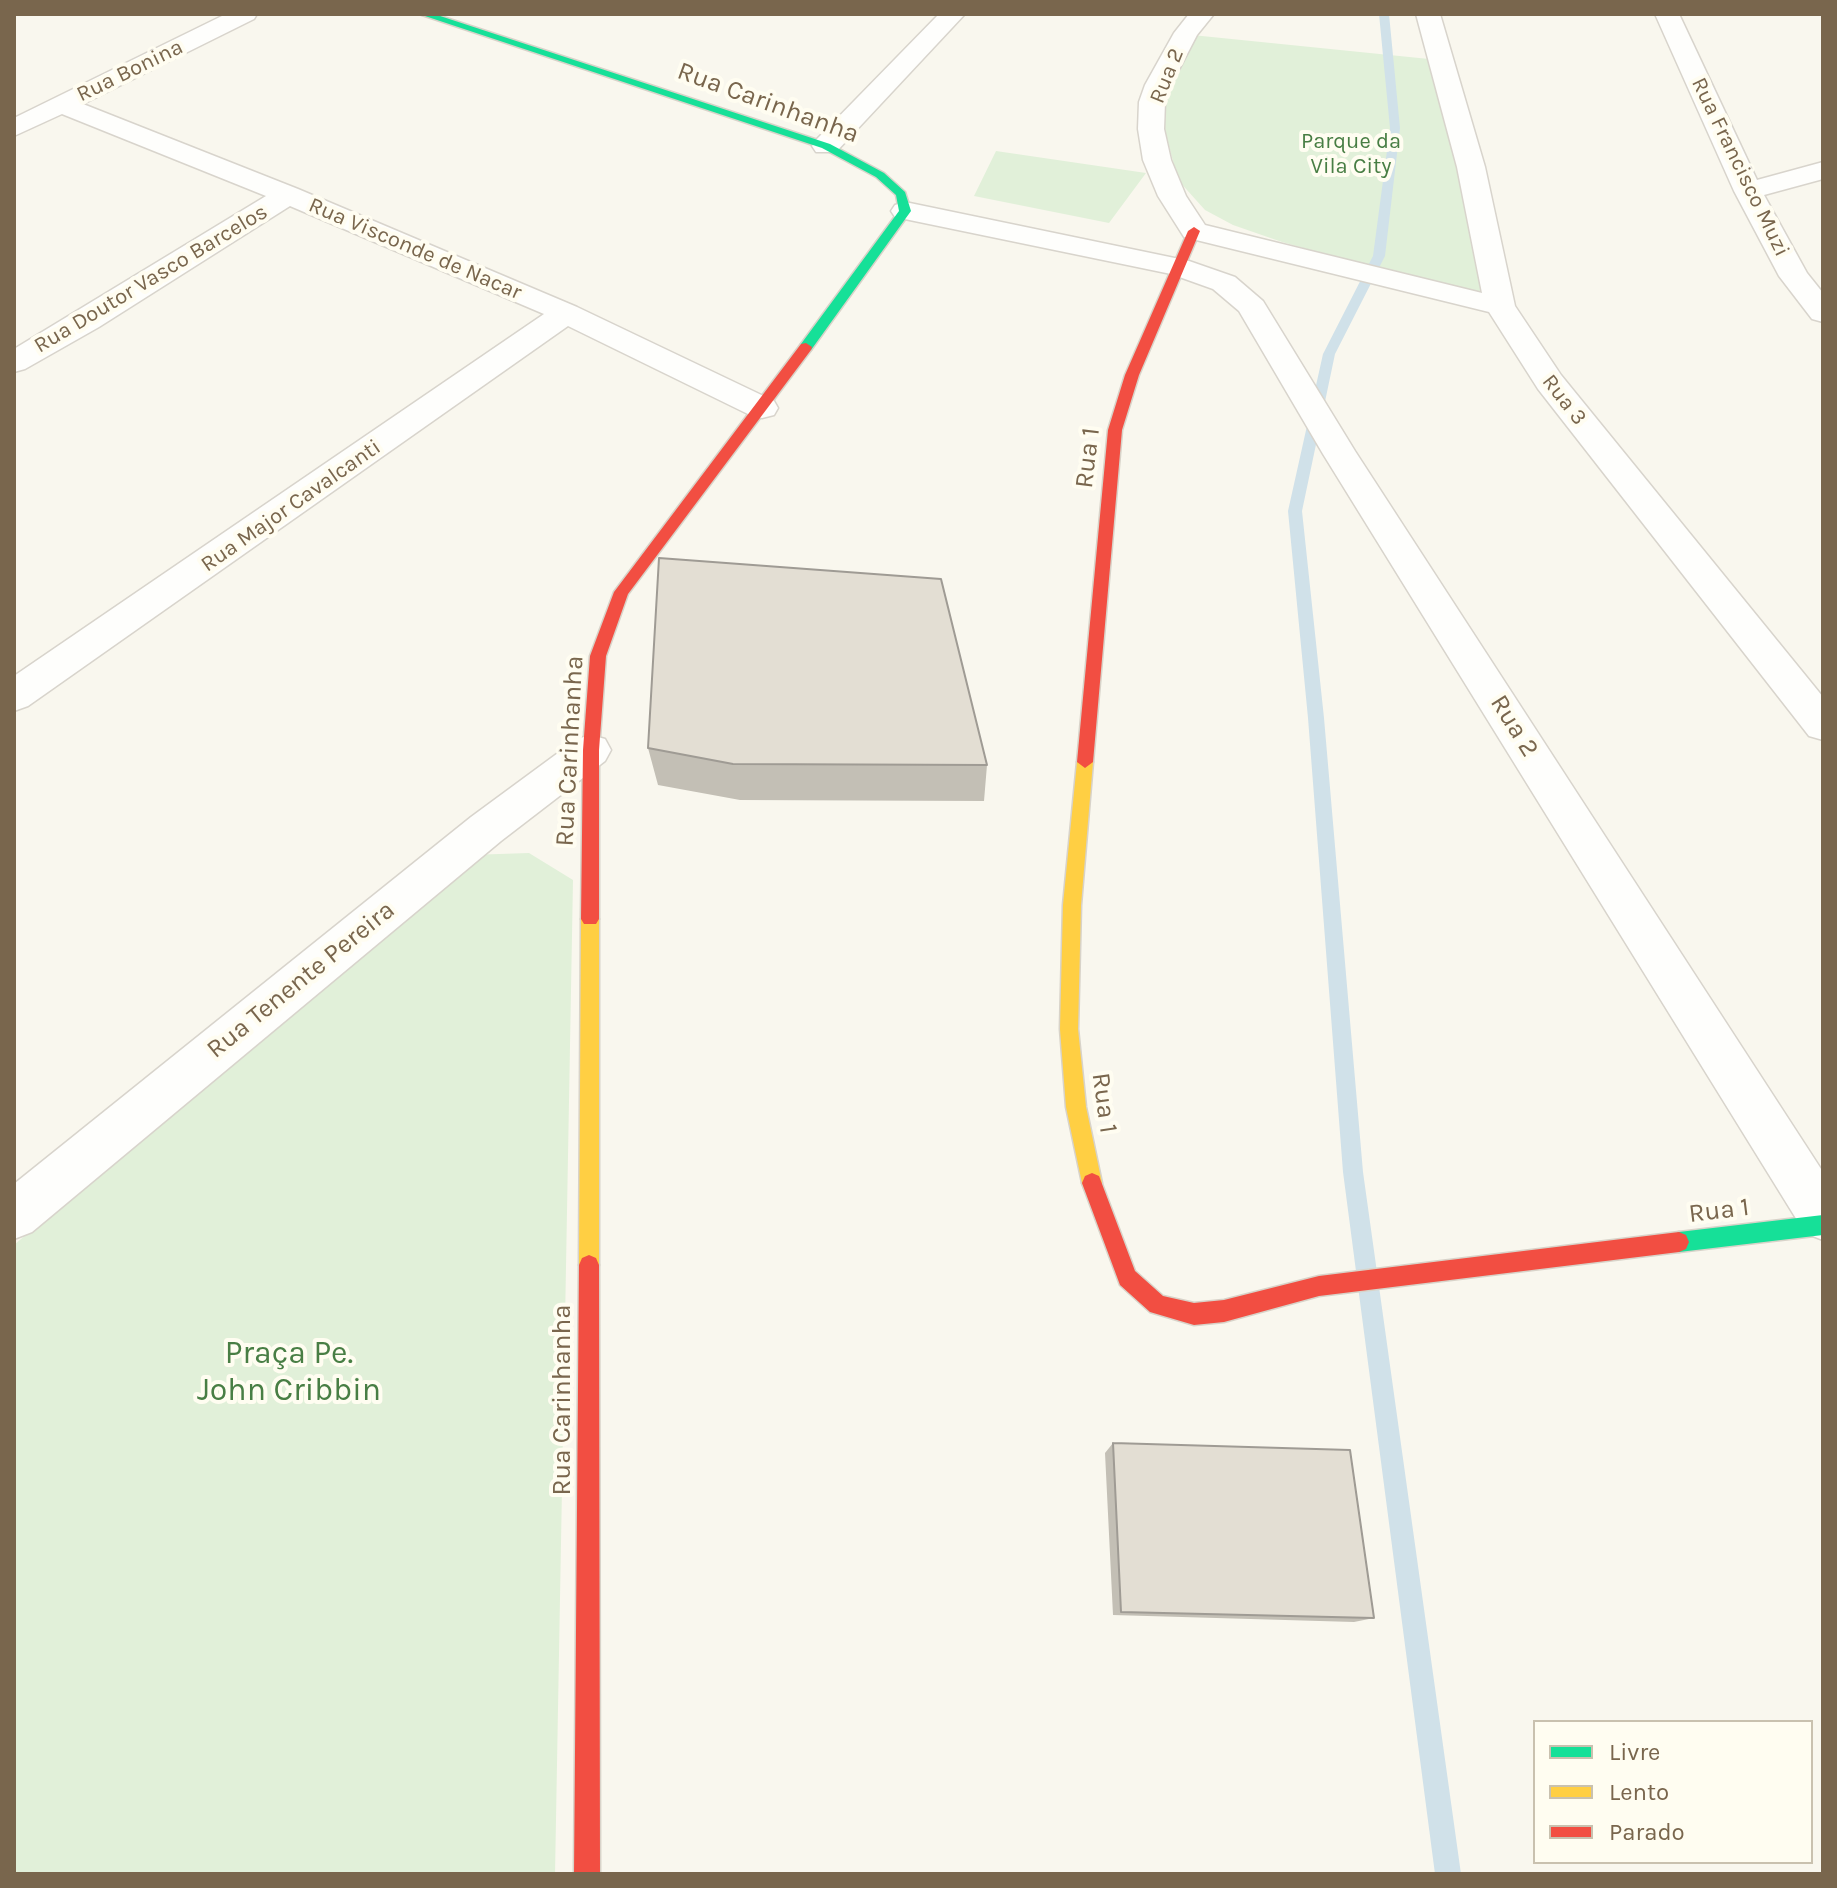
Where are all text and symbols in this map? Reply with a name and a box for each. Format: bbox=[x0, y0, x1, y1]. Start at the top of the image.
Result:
street label: Rua Bonina bbox=[73, 34, 187, 108]
street label: Rua 2 bbox=[1144, 45, 1190, 107]
street label: Rua Carinhanha bbox=[673, 56, 863, 150]
street label: Rua Francisco Muzi bbox=[1685, 73, 1795, 261]
park label: Parque da Vila City bbox=[1301, 129, 1401, 180]
street label: Rua Visconde de Nacar bbox=[304, 192, 526, 306]
street label: Rua Doutor Vasco Barcelos bbox=[30, 199, 272, 359]
street label: Rua 3 bbox=[1536, 369, 1592, 431]
street label: Rua 1 bbox=[1069, 426, 1107, 490]
street label: Rua Major Cavalcanti bbox=[196, 434, 386, 578]
street label: Rua Carinhanha bbox=[549, 655, 591, 847]
street label: Rua 2 bbox=[1483, 689, 1545, 763]
street label: Rua Tenente Pereira bbox=[201, 895, 401, 1065]
street label: Rua 1 bbox=[1084, 1071, 1124, 1135]
street label: Rua 1 bbox=[1687, 1192, 1751, 1230]
street label: Rua Carinhanha bbox=[547, 1305, 579, 1495]
park label: Praça Pe. John Cribbin bbox=[197, 1335, 381, 1410]
legend bbox=[1533, 1720, 1813, 1864]
text: Livre bbox=[1609, 1738, 1660, 1766]
text: Lento bbox=[1609, 1778, 1669, 1806]
text: Parado bbox=[1609, 1818, 1685, 1846]

